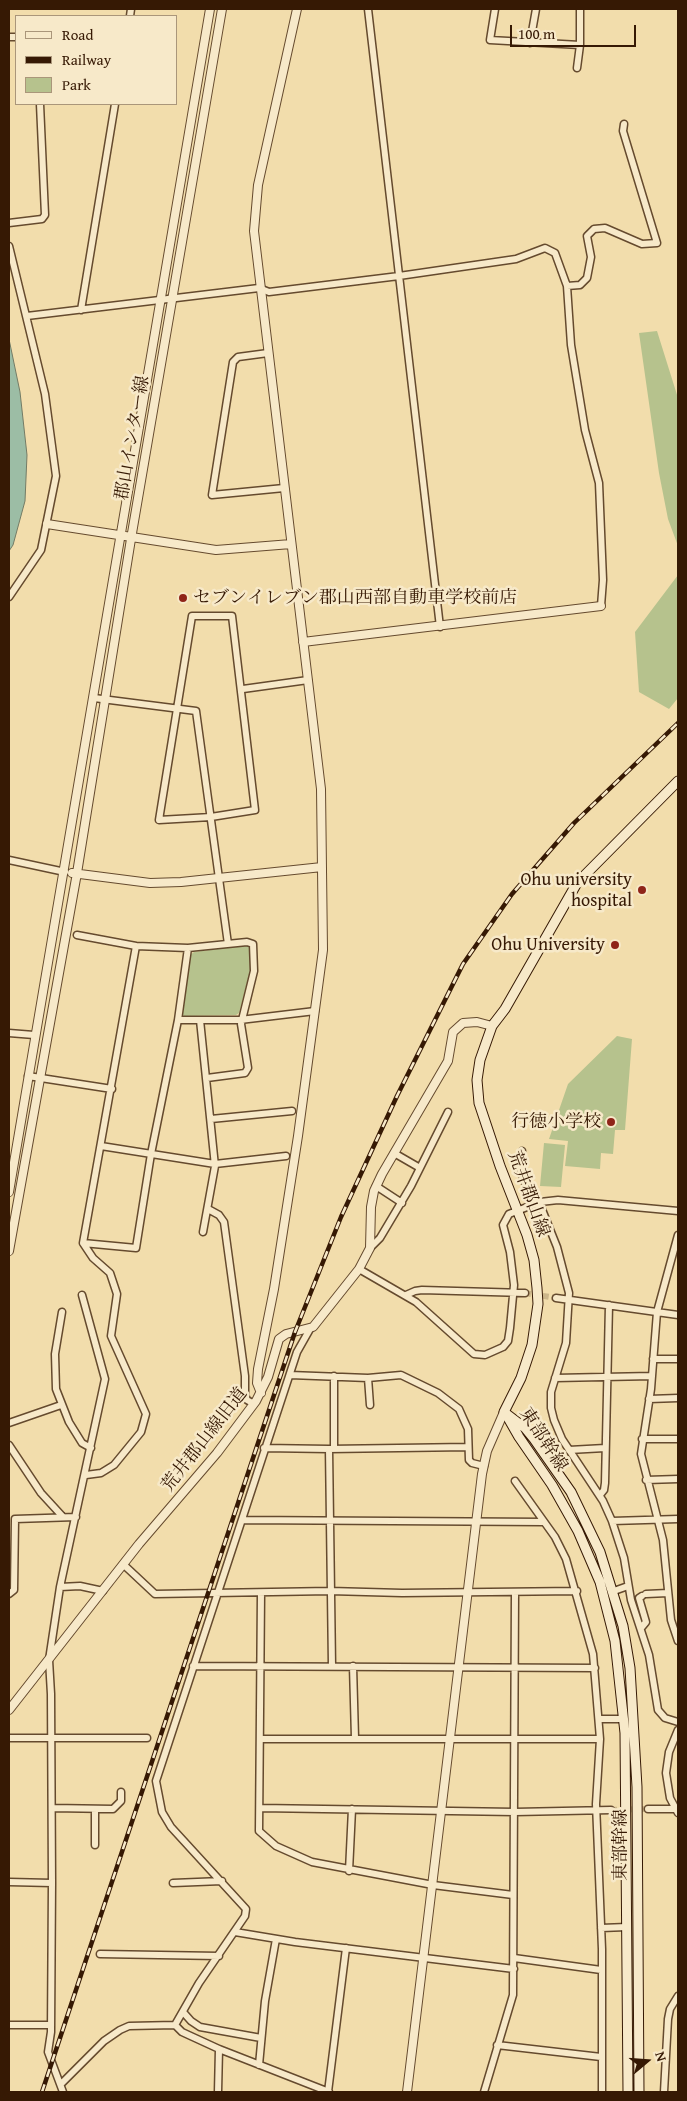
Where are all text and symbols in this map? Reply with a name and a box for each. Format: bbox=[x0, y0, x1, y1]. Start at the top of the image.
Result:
legend bbox=[15, 15, 178, 105]
scale bar bbox=[512, 15, 638, 47]
text: 100 m bbox=[518, 23, 555, 44]
text: Road bbox=[62, 24, 93, 45]
text: Railway bbox=[62, 49, 111, 70]
text: Park bbox=[62, 74, 91, 95]
street label: 郡山インター線 bbox=[111, 374, 155, 502]
place label: セブンイレブン郡山西部自動車学校前店 bbox=[193, 587, 517, 609]
marker: セブンイレブン郡山西部自動車学校前店 bbox=[177, 592, 189, 604]
place label: Ohu university hospital bbox=[520, 869, 632, 912]
marker: Ohu university hospital bbox=[636, 884, 648, 896]
place label: Ohu University bbox=[491, 934, 605, 956]
marker: Ohu University bbox=[609, 939, 621, 951]
place label: 行徳小学校 bbox=[511, 1111, 601, 1133]
marker: 行徳小学校 bbox=[605, 1116, 617, 1128]
street label: 荒井郡山線 bbox=[502, 1148, 554, 1240]
street label: 荒井郡山線旧道 bbox=[158, 1384, 252, 1496]
street label: 東部幹線 bbox=[514, 1404, 572, 1476]
street label: 東部幹線 bbox=[610, 1809, 632, 1881]
north arrow bbox=[622, 2036, 672, 2086]
text: N bbox=[650, 2049, 672, 2064]

